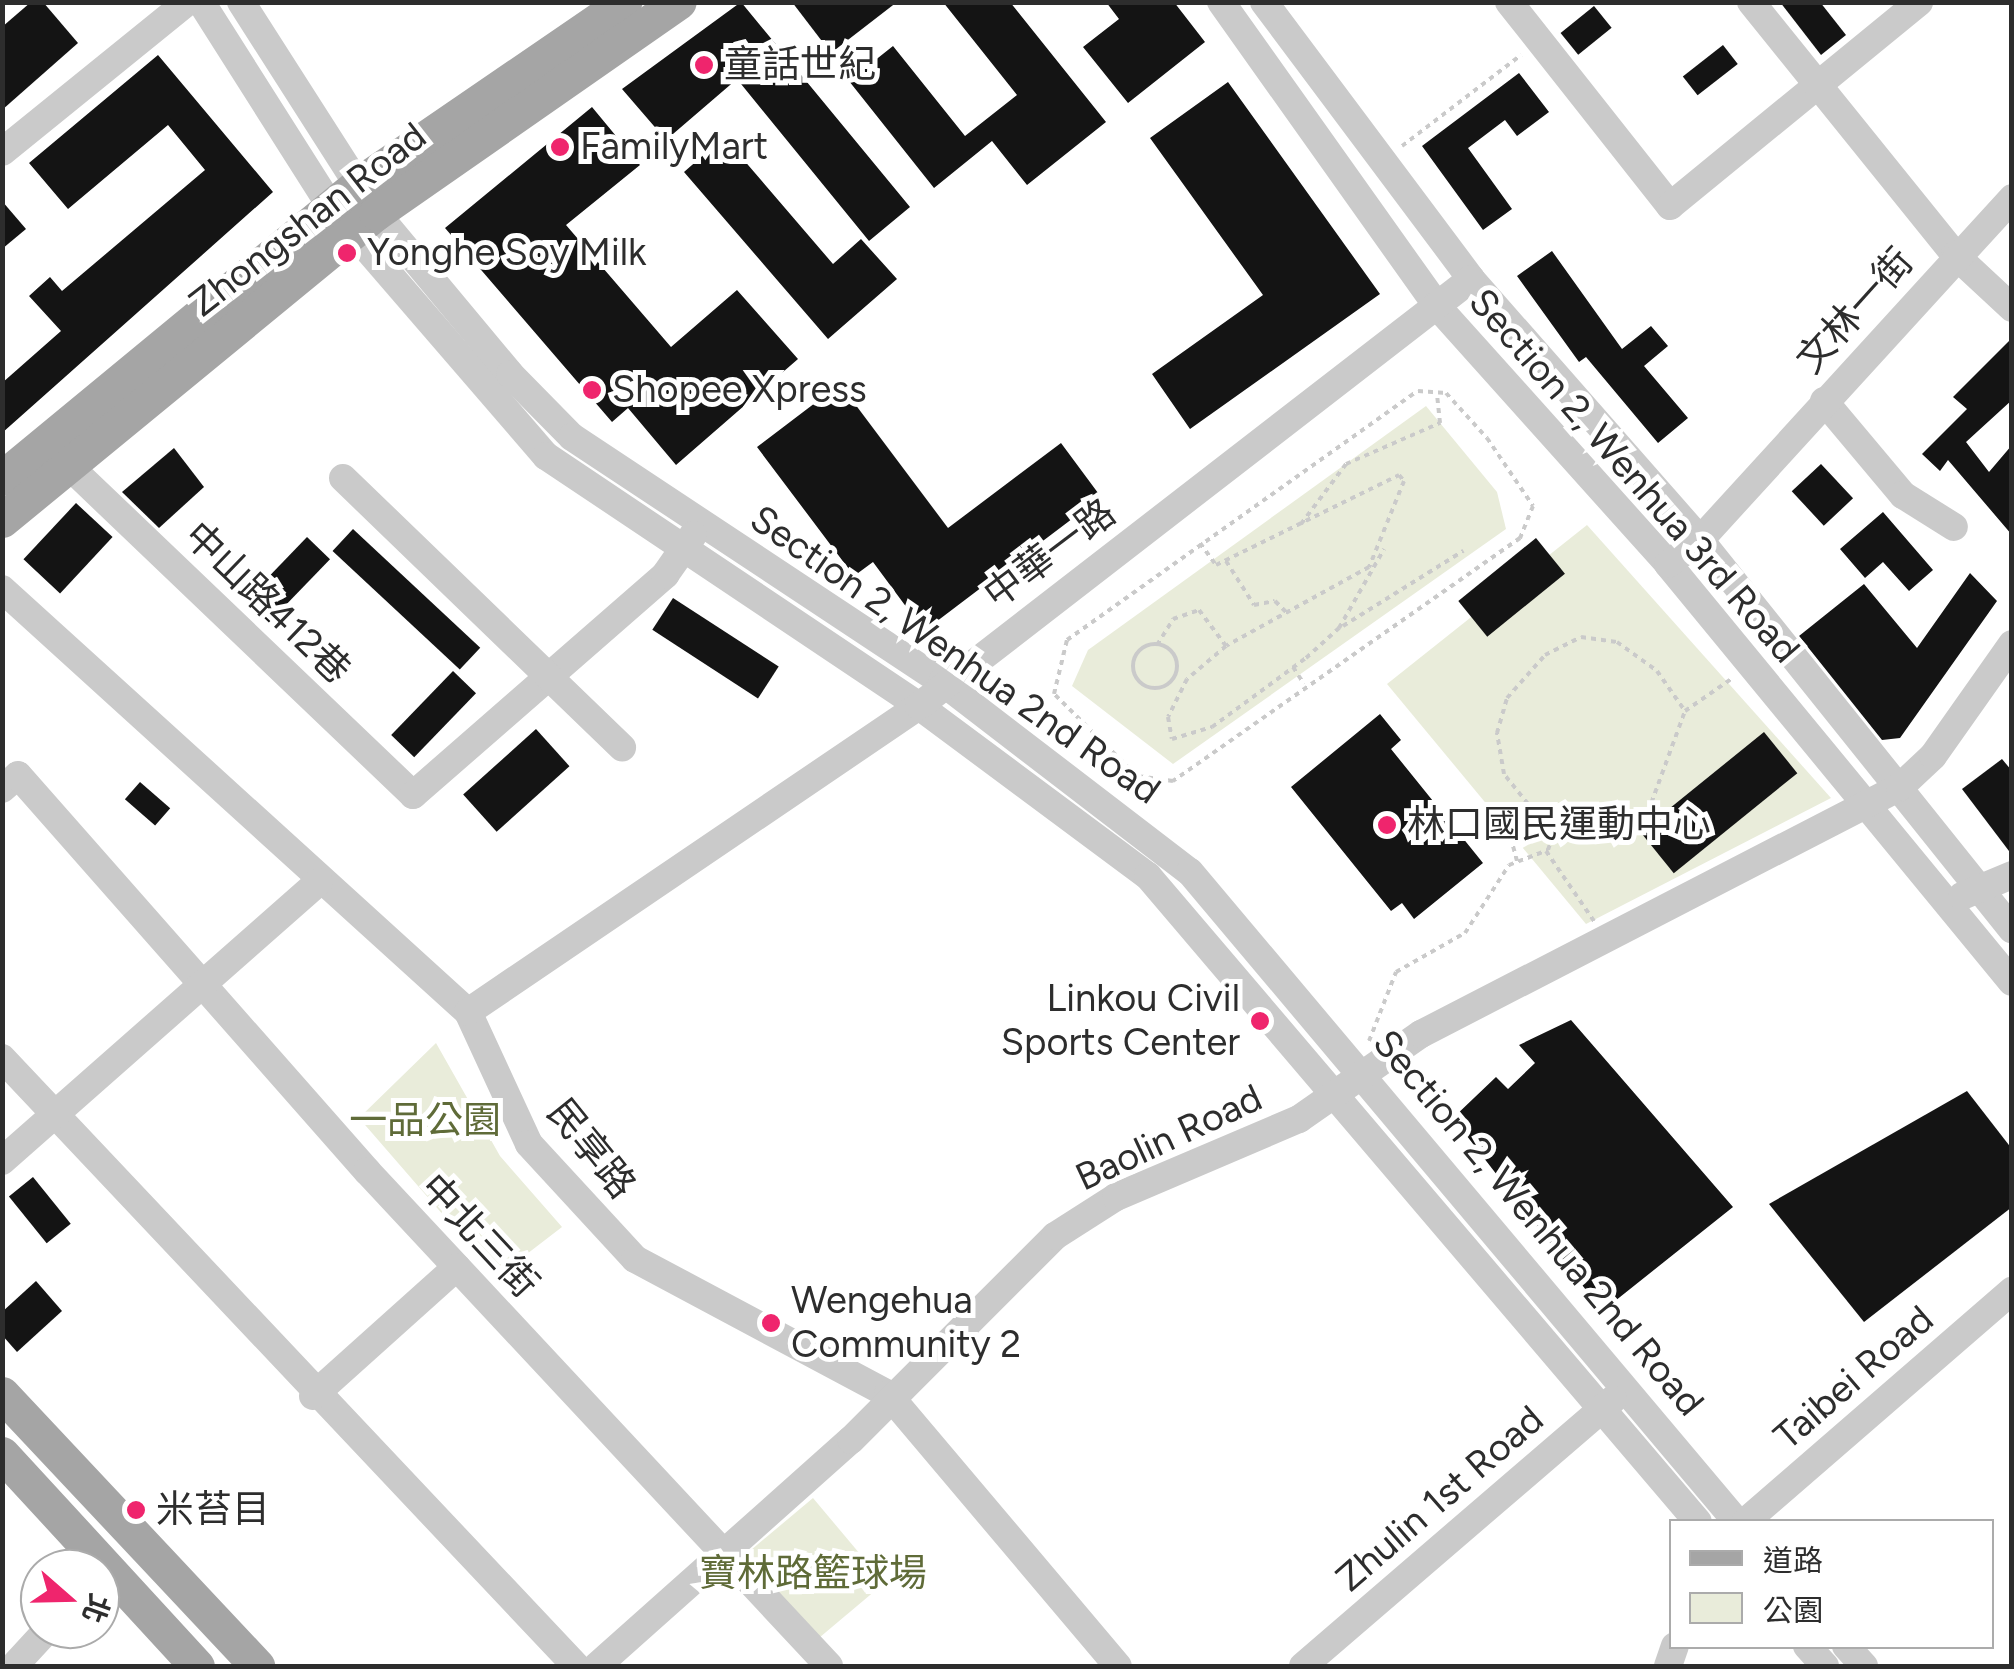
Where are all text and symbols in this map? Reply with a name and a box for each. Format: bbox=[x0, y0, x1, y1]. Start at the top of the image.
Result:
place label: 童話世紀 bbox=[724, 42, 876, 88]
marker: 童話世紀 bbox=[693, 54, 715, 76]
street label: Zhongshan Road bbox=[181, 114, 435, 326]
place label: FamilyMart bbox=[580, 124, 768, 170]
marker: FamilyMart bbox=[549, 136, 571, 158]
place label: Yonghe Soy Milk bbox=[367, 230, 647, 276]
street label: 文林一街 bbox=[1787, 239, 1923, 383]
marker: Yonghe Soy Milk bbox=[336, 242, 358, 264]
street label: Section 2, Wenhua 3rd Road bbox=[1459, 280, 1809, 672]
place label: Shopee Xpress bbox=[612, 367, 867, 413]
marker: Shopee Xpress bbox=[581, 379, 603, 401]
street label: 中華一路 bbox=[976, 490, 1124, 618]
street label: Section 2, Wenhua 2nd Road bbox=[742, 496, 1168, 814]
street label: 中山路412巷 bbox=[175, 513, 359, 693]
place label: 林口國民運動中心 bbox=[1407, 802, 1711, 848]
marker: 林口國民運動中心 bbox=[1376, 814, 1398, 836]
place label: Linkou Civil Sports Center bbox=[1001, 976, 1240, 1066]
marker: Linkou Civil Sports Center bbox=[1249, 1010, 1271, 1032]
street label: Section 2, Wenhua 2nd Road bbox=[1363, 1021, 1713, 1425]
street label: Baolin Road bbox=[1069, 1075, 1269, 1201]
street label: 民享路 bbox=[537, 1090, 645, 1208]
park label: 一品公園 bbox=[349, 1098, 501, 1144]
street label: 中北三街 bbox=[410, 1165, 548, 1307]
place label: Wengehua Community 2 bbox=[791, 1278, 1021, 1368]
street label: Taibei Road bbox=[1765, 1297, 1943, 1459]
marker: Wengehua Community 2 bbox=[760, 1312, 782, 1334]
street label: Zhulin 1st Road bbox=[1327, 1397, 1553, 1601]
place label: 米苔目 bbox=[156, 1487, 270, 1533]
marker: 米苔目 bbox=[125, 1499, 147, 1521]
legend bbox=[1669, 1519, 1994, 1649]
text: 道路 bbox=[1763, 1542, 1823, 1579]
north arrow bbox=[20, 1549, 120, 1649]
park label: 寶林路籃球場 bbox=[699, 1551, 927, 1597]
text: 北 bbox=[76, 1590, 117, 1628]
text: 公園 bbox=[1763, 1592, 1823, 1629]

